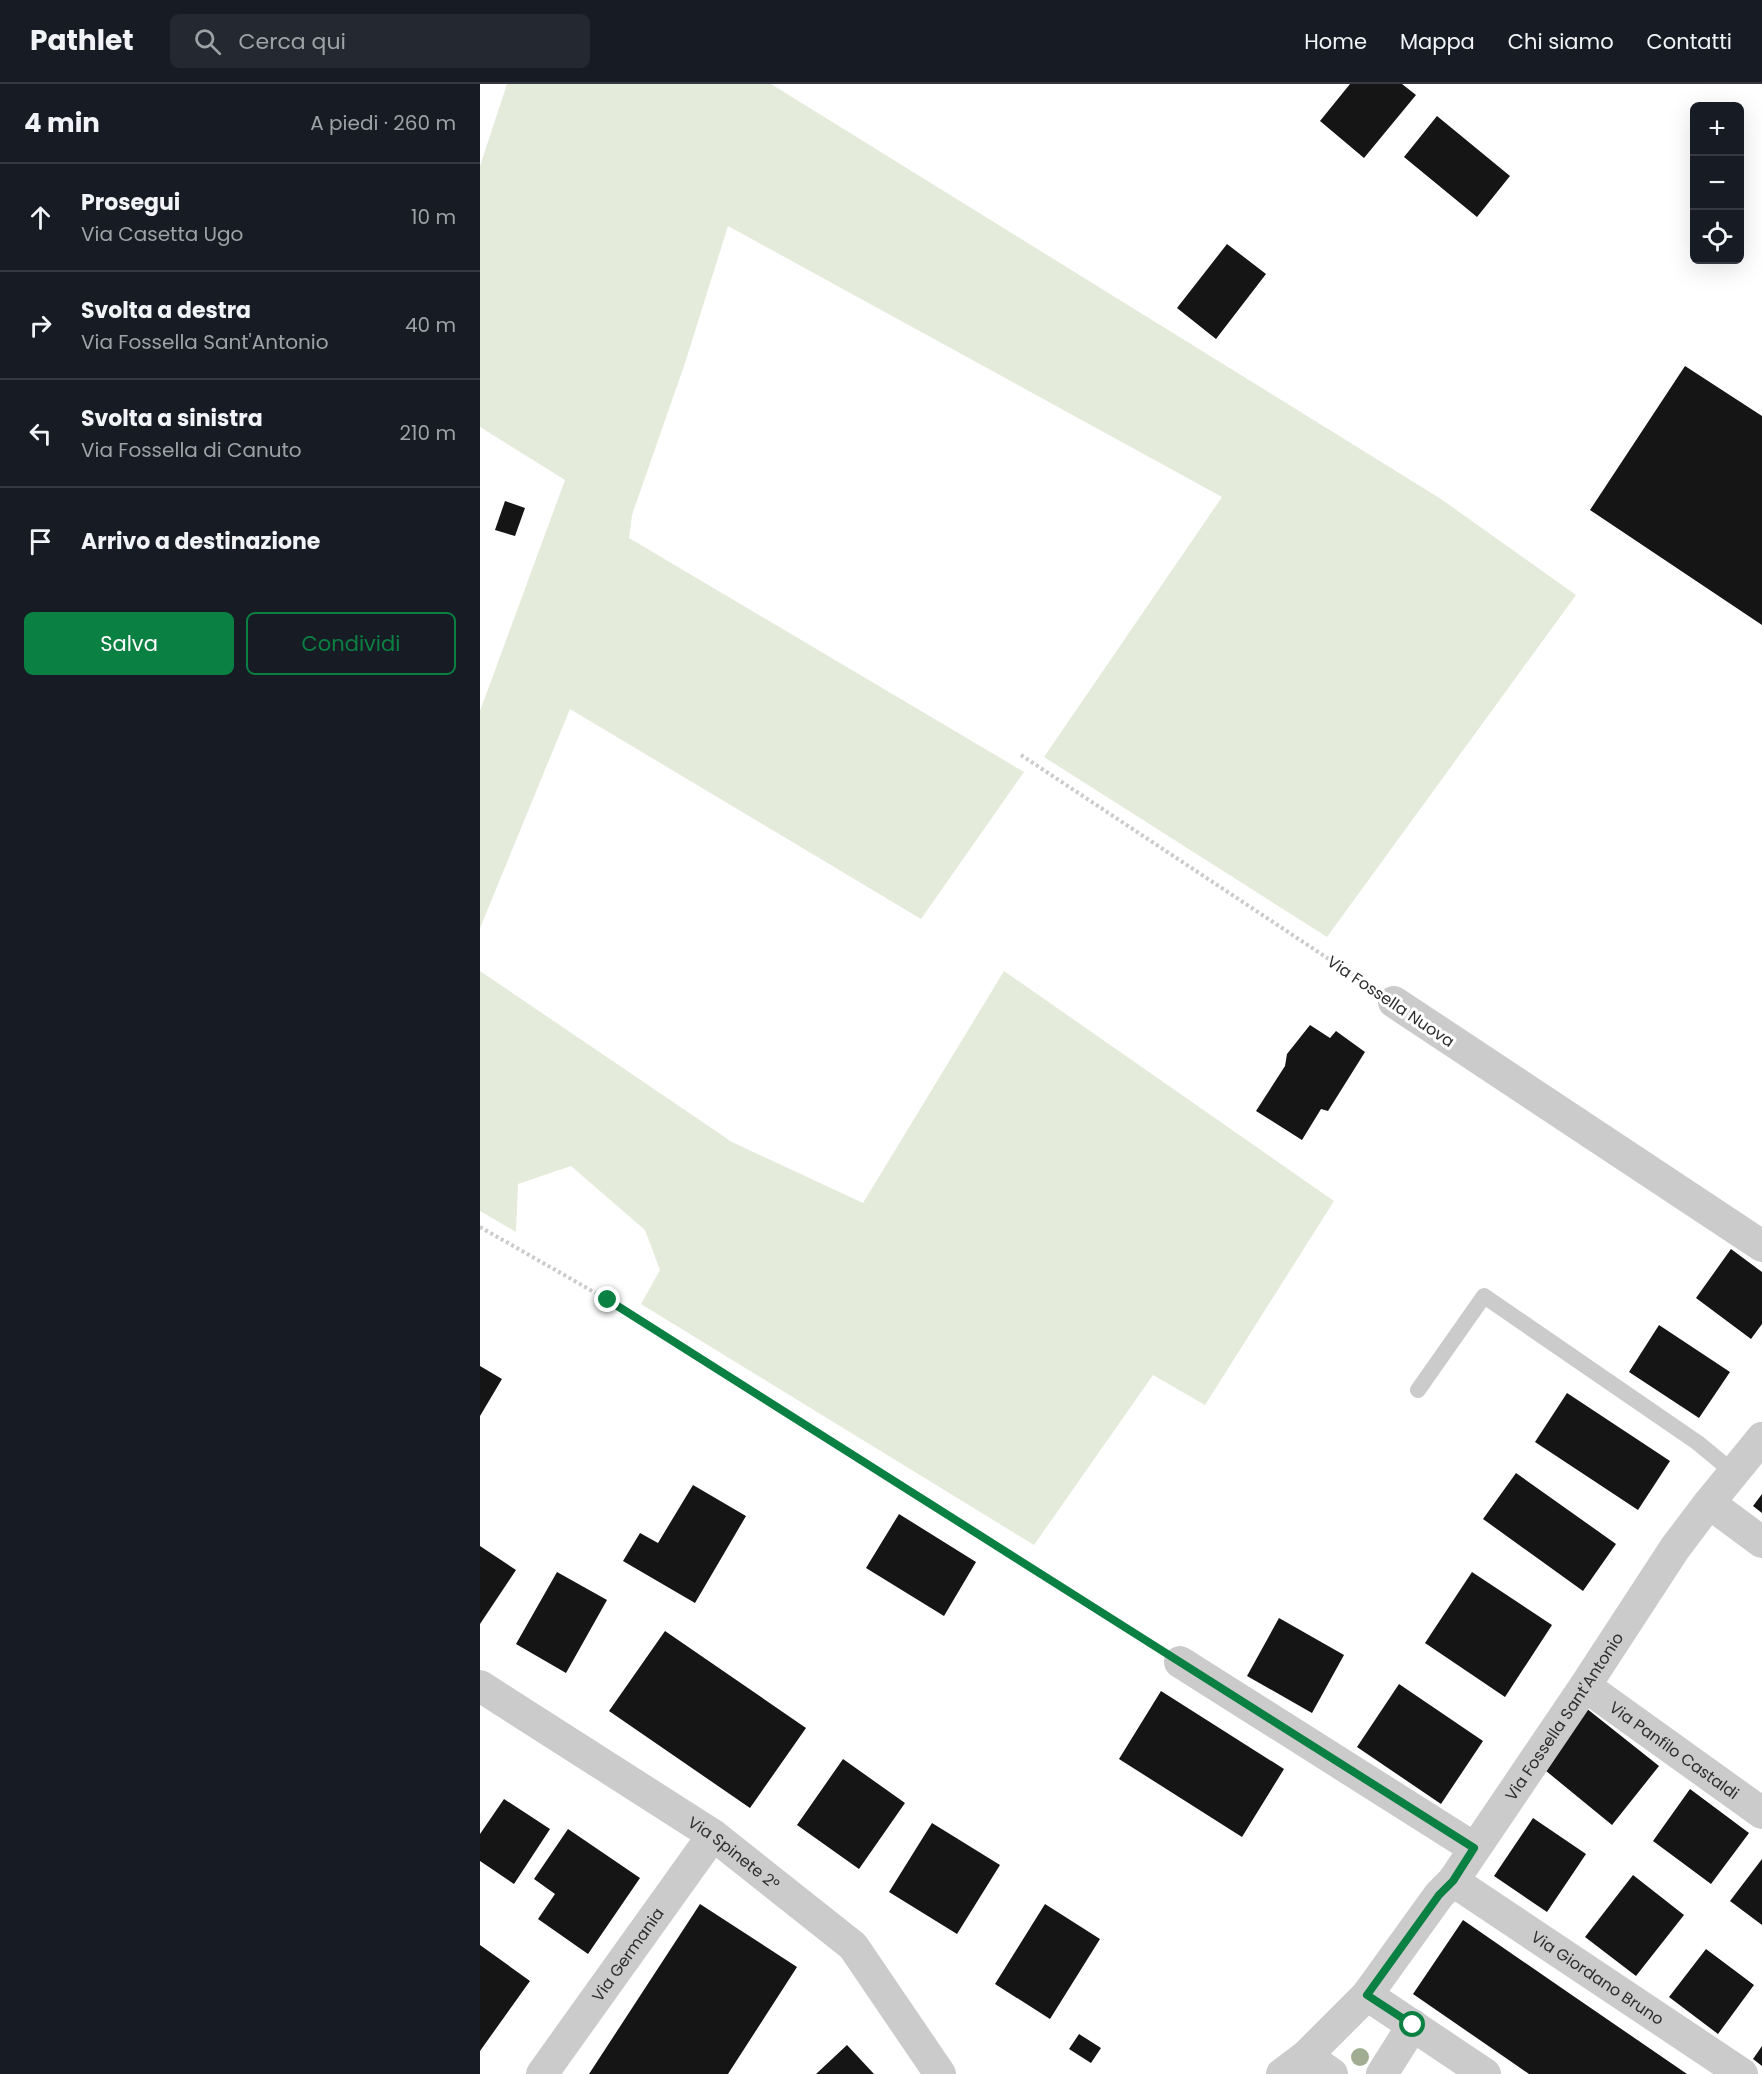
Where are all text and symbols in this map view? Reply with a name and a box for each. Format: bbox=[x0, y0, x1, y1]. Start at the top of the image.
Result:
search box bbox=[170, 14, 590, 68]
text: Pathlet bbox=[30, 21, 134, 60]
icon: search bbox=[191, 25, 224, 58]
text: Cerca qui bbox=[239, 26, 346, 57]
text: Home bbox=[1304, 27, 1367, 56]
text: Mappa bbox=[1400, 27, 1475, 56]
text: Chi siamo bbox=[1508, 27, 1614, 56]
text: Contatti bbox=[1647, 27, 1732, 56]
map controls bbox=[1690, 102, 1744, 264]
button: + bbox=[1690, 102, 1744, 156]
text: 4 min bbox=[24, 105, 100, 141]
text: A piedi · 260 m bbox=[310, 109, 456, 137]
button: − bbox=[1690, 156, 1744, 210]
text: Prosegui bbox=[81, 187, 180, 218]
icon: ahead bbox=[24, 201, 57, 234]
text: 10 m bbox=[411, 203, 456, 231]
button: locate bbox=[1690, 210, 1744, 264]
text: Via Casetta Ugo bbox=[81, 220, 243, 248]
text: Svolta a destra bbox=[81, 295, 251, 326]
icon: right bbox=[24, 309, 57, 342]
text: 40 m bbox=[405, 311, 456, 339]
text: Via Fossella Sant'Antonio bbox=[81, 328, 329, 356]
text: Svolta a sinistra bbox=[81, 403, 263, 434]
icon: left bbox=[24, 417, 57, 450]
text: 210 m bbox=[400, 419, 456, 447]
text: Via Fossella di Canuto bbox=[81, 436, 302, 464]
icon: arrive bbox=[24, 525, 57, 558]
text: Arrivo a destinazione bbox=[81, 526, 320, 557]
button: Salva bbox=[24, 612, 234, 675]
button: Condividi bbox=[246, 612, 456, 675]
street label: Via Fossella Nuova bbox=[1322, 950, 1459, 1053]
route end bbox=[594, 1286, 620, 1312]
street label: Via Fossella Sant'Antonio bbox=[1500, 1628, 1629, 1805]
street label: Via Panfilo Castaldi bbox=[1604, 1696, 1744, 1805]
street label: Via Spinete 2° bbox=[683, 1811, 785, 1896]
street label: Via Germania bbox=[586, 1903, 669, 2006]
street label: Via Giordano Bruno bbox=[1526, 1925, 1668, 2031]
route start bbox=[1399, 2011, 1425, 2037]

